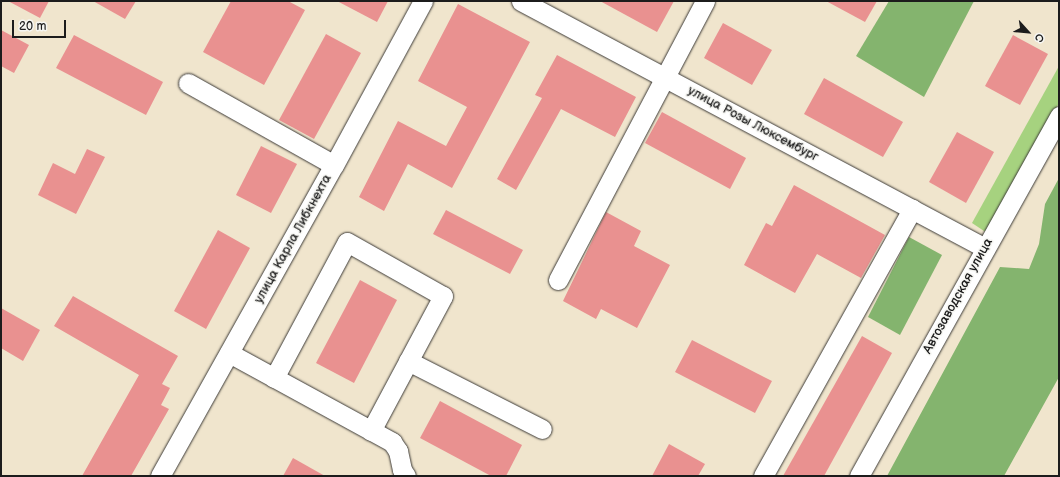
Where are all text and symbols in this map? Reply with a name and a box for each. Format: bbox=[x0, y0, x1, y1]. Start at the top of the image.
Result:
scale bar bbox=[14, 12, 68, 38]
north arrow bbox=[1008, 12, 1048, 52]
text: 20 m bbox=[19, 19, 46, 34]
text: С bbox=[1032, 31, 1047, 44]
street label: улица Розы Люксембург bbox=[685, 83, 821, 165]
street label: улица Карла Либкнехта bbox=[251, 172, 335, 306]
street label: Автозаводская улица bbox=[920, 236, 996, 356]

